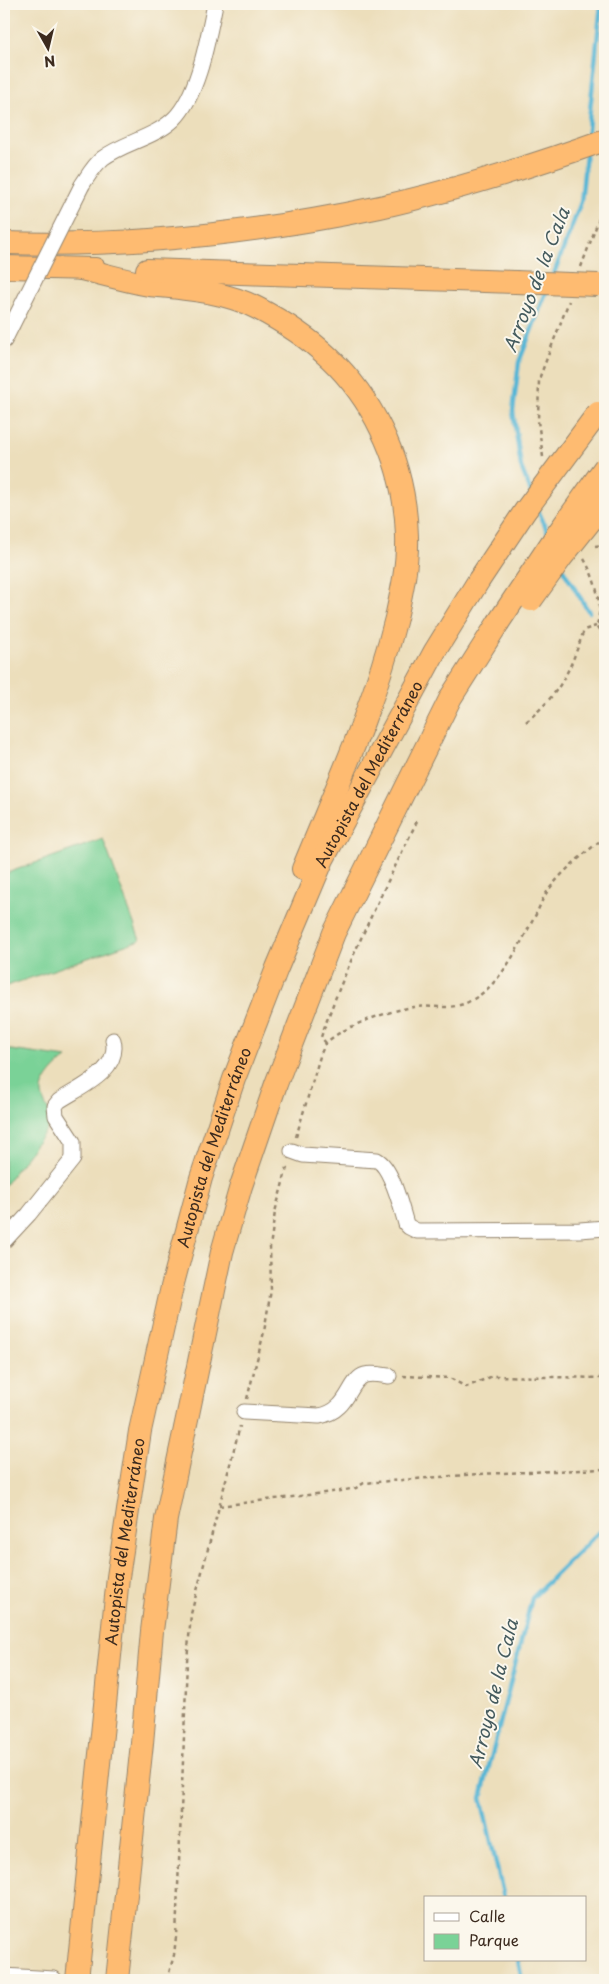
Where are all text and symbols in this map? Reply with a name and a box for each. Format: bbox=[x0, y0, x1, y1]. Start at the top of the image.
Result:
north arrow bbox=[22, 22, 72, 72]
text: N bbox=[43, 50, 57, 73]
water label: Arroyo de la Cala bbox=[496, 203, 576, 356]
street label: Autopista del Mediterráneo bbox=[308, 676, 428, 871]
street label: Autopista del Mediterráneo bbox=[170, 1043, 256, 1250]
street label: Autopista del Mediterráneo bbox=[98, 1436, 150, 1646]
water label: Arroyo de la Cala bbox=[461, 1616, 524, 1771]
legend bbox=[424, 1896, 586, 1962]
text: Calle bbox=[469, 1904, 506, 1927]
text: Parque bbox=[469, 1928, 519, 1951]

